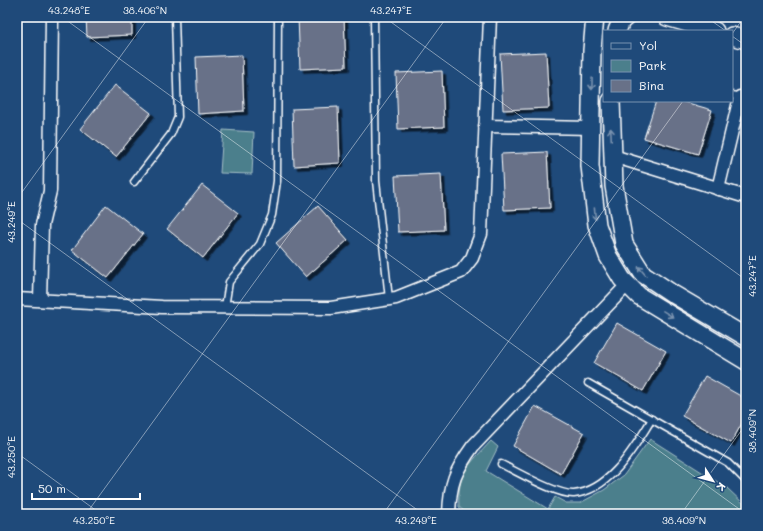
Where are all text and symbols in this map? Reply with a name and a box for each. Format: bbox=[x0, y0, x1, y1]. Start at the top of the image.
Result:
text: 43.248°E bbox=[48, 3, 90, 17]
text: 38.406°N bbox=[123, 3, 167, 17]
text: 43.247°E bbox=[370, 3, 412, 17]
legend bbox=[603, 30, 733, 102]
text: Yol bbox=[639, 37, 657, 53]
text: Park bbox=[639, 57, 666, 73]
one-way arrow bbox=[588, 77, 596, 90]
text: Bina bbox=[639, 77, 664, 93]
one-way arrow bbox=[608, 128, 615, 141]
text: 43.249°E bbox=[4, 201, 18, 243]
one-way arrow bbox=[592, 207, 599, 220]
text: 43.247°E bbox=[745, 255, 759, 297]
one-way arrow bbox=[638, 266, 647, 277]
one-way arrow bbox=[662, 311, 674, 319]
text: 38.409°N bbox=[745, 409, 759, 453]
text: 43.250°E bbox=[4, 436, 18, 478]
north arrow bbox=[693, 461, 733, 501]
scale bar bbox=[32, 475, 140, 501]
text: 50 m bbox=[38, 480, 66, 496]
text: K bbox=[713, 480, 730, 495]
text: 43.250°E bbox=[73, 513, 115, 527]
text: 43.249°E bbox=[395, 513, 437, 527]
text: 38.409°N bbox=[662, 513, 706, 527]

